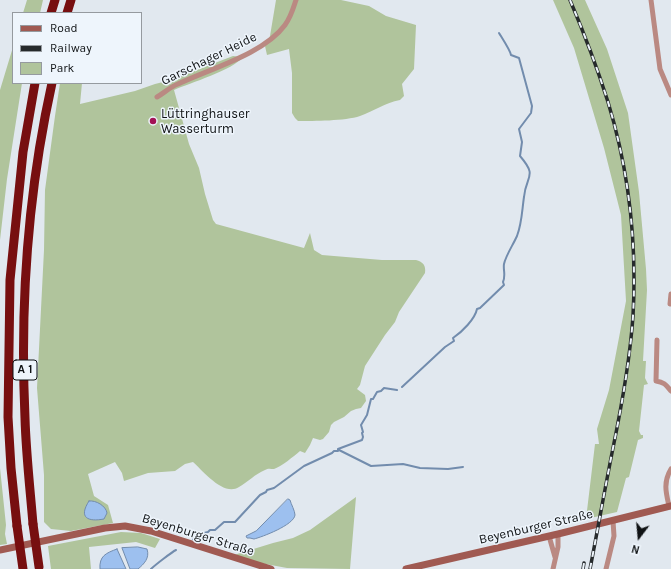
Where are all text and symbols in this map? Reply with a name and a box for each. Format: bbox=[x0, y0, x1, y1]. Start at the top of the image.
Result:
legend bbox=[12, 12, 142, 84]
text: Road bbox=[50, 21, 78, 35]
street label: Garschager Heide bbox=[159, 29, 259, 89]
text: Railway bbox=[50, 41, 92, 55]
text: Park bbox=[50, 61, 74, 75]
place label: Lüttringhauser Wasserturm bbox=[161, 106, 250, 137]
marker: Lüttringhauser Wasserturm bbox=[148, 116, 158, 126]
road number: A 1 bbox=[13, 360, 37, 380]
street label: Beyenburger Straße bbox=[478, 506, 594, 548]
street label: Beyenburger Straße bbox=[140, 511, 256, 559]
north arrow bbox=[619, 517, 659, 557]
text: N bbox=[630, 542, 641, 556]

